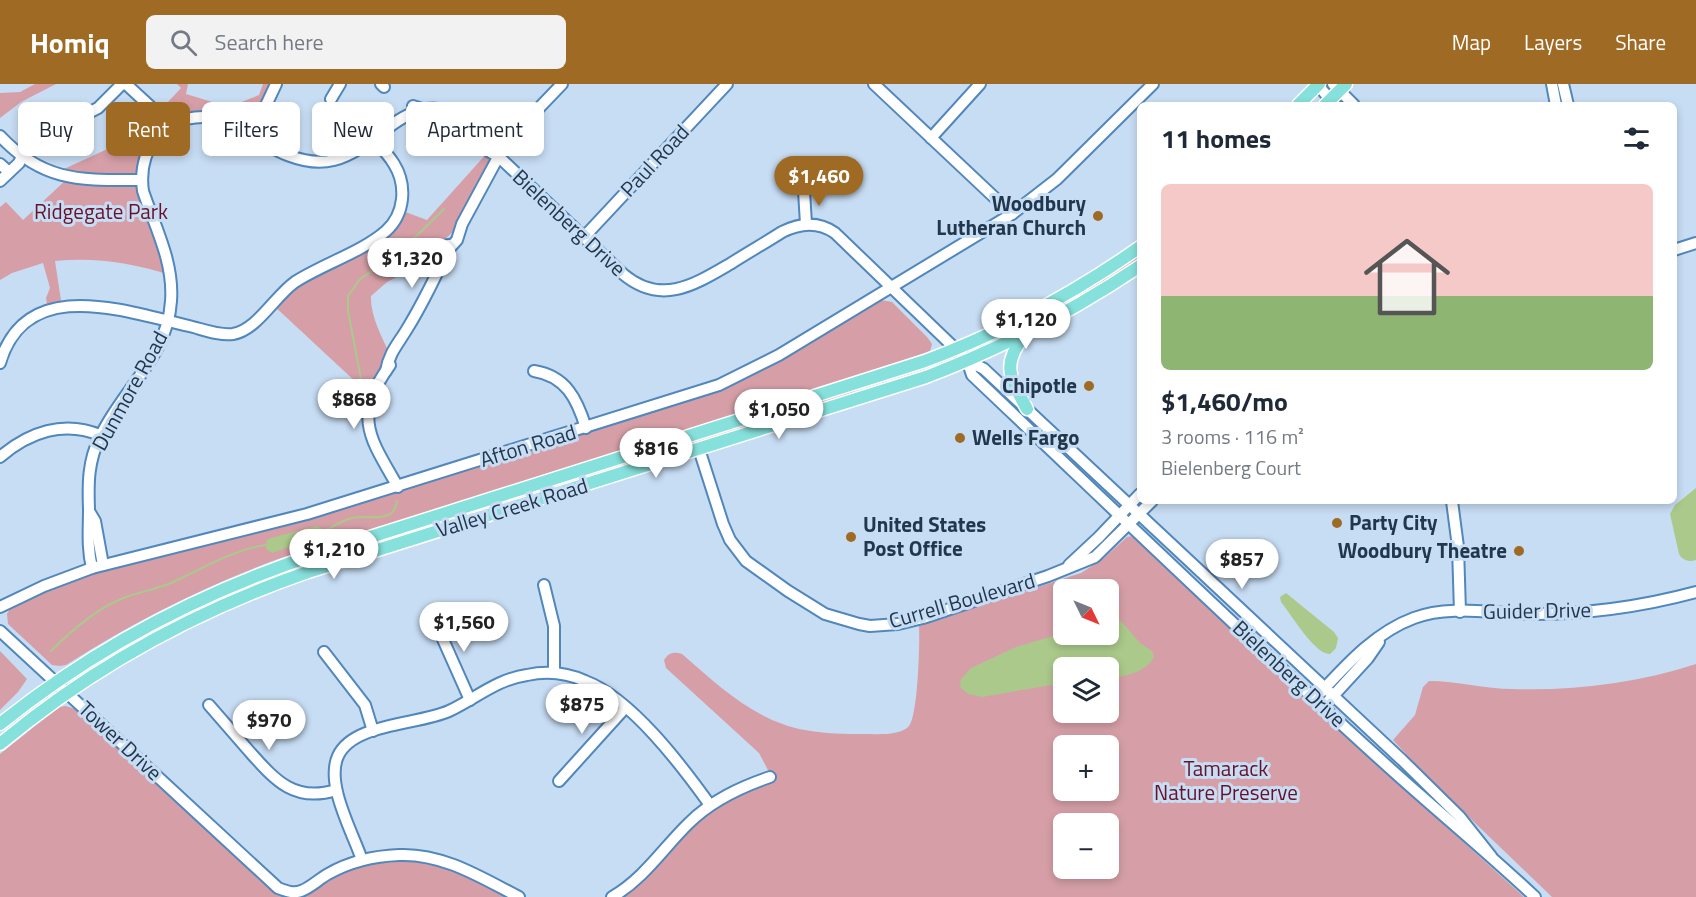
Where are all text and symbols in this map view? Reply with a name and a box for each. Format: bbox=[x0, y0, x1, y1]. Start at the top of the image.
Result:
search box bbox=[146, 15, 566, 69]
text: Homiq bbox=[30, 21, 110, 64]
text: Search here bbox=[215, 25, 324, 59]
icon: search bbox=[167, 26, 200, 59]
text: Map bbox=[1452, 26, 1491, 58]
text: Layers bbox=[1524, 26, 1582, 58]
text: Share bbox=[1615, 26, 1666, 58]
chip: Buy bbox=[18, 102, 94, 156]
chip: Rent bbox=[106, 102, 190, 156]
chip: Filters bbox=[202, 102, 300, 156]
chip: New bbox=[312, 102, 394, 156]
chip: Apartment bbox=[406, 102, 544, 156]
street label: Paul Road bbox=[612, 117, 696, 204]
text: 11 homes bbox=[1161, 119, 1271, 158]
icon: filters bbox=[1620, 122, 1653, 155]
pin: $1,460 bbox=[770, 156, 868, 207]
text: $1,460 bbox=[788, 160, 850, 191]
street label: Bielenberg Drive bbox=[506, 161, 634, 283]
place label: Woodbury Lutheran Church bbox=[936, 187, 1086, 243]
park label: Ridgegate Park bbox=[34, 195, 168, 227]
marker: Woodbury Lutheran Church bbox=[1091, 209, 1105, 223]
icon: home bbox=[1353, 223, 1461, 331]
pin: $1,320 bbox=[363, 238, 461, 289]
text: $1,320 bbox=[381, 242, 443, 273]
pin: $1,120 bbox=[977, 299, 1075, 350]
text: $1,120 bbox=[995, 303, 1057, 334]
street label: Dunmore Road bbox=[83, 325, 175, 456]
place label: Chipotle bbox=[1002, 369, 1077, 401]
pin: $868 bbox=[318, 379, 390, 430]
marker: Chipotle bbox=[1082, 379, 1096, 393]
text: $1,460/mo bbox=[1161, 382, 1288, 421]
text: $868 bbox=[332, 383, 376, 414]
pin: $1,050 bbox=[730, 389, 828, 440]
text: $1,050 bbox=[748, 393, 810, 424]
street label: Afton Road bbox=[476, 415, 580, 475]
place label: Wells Fargo bbox=[972, 421, 1079, 453]
text: 3 rooms · 116 m² bbox=[1161, 421, 1304, 452]
pin: $816 bbox=[620, 428, 692, 479]
marker: Wells Fargo bbox=[953, 431, 967, 445]
text: $816 bbox=[634, 432, 678, 463]
text: Bielenberg Court bbox=[1161, 452, 1301, 483]
street label: Valley Creek Road bbox=[432, 469, 591, 545]
place label: Party City bbox=[1349, 506, 1438, 538]
place label: United States Post Office bbox=[863, 508, 986, 564]
marker: Party City bbox=[1330, 516, 1344, 530]
pin: $1,210 bbox=[285, 529, 383, 580]
marker: United States Post Office bbox=[844, 530, 858, 544]
text: $1,210 bbox=[303, 533, 365, 564]
place label: Woodbury Theatre bbox=[1338, 534, 1507, 566]
pin: $857 bbox=[1206, 539, 1278, 590]
text: $857 bbox=[1220, 543, 1264, 574]
marker: Woodbury Theatre bbox=[1512, 544, 1526, 558]
street label: Currell Boulevard bbox=[885, 564, 1039, 636]
north arrow bbox=[1053, 579, 1119, 645]
map controls bbox=[1053, 579, 1119, 879]
street label: Guider Drive bbox=[1483, 593, 1591, 627]
pin: $1,560 bbox=[415, 602, 513, 653]
text: $1,560 bbox=[433, 606, 495, 637]
street label: Bielenberg Drive bbox=[1226, 612, 1354, 734]
button: layers bbox=[1053, 657, 1119, 723]
pin: $875 bbox=[546, 684, 618, 735]
text: $875 bbox=[560, 688, 604, 719]
street label: Tower Drive bbox=[72, 693, 170, 788]
pin: $970 bbox=[233, 700, 305, 751]
text: $970 bbox=[247, 704, 291, 735]
button: + bbox=[1053, 735, 1119, 801]
park label: Tamarack Nature Preserve bbox=[1154, 752, 1298, 808]
button: − bbox=[1053, 813, 1119, 879]

